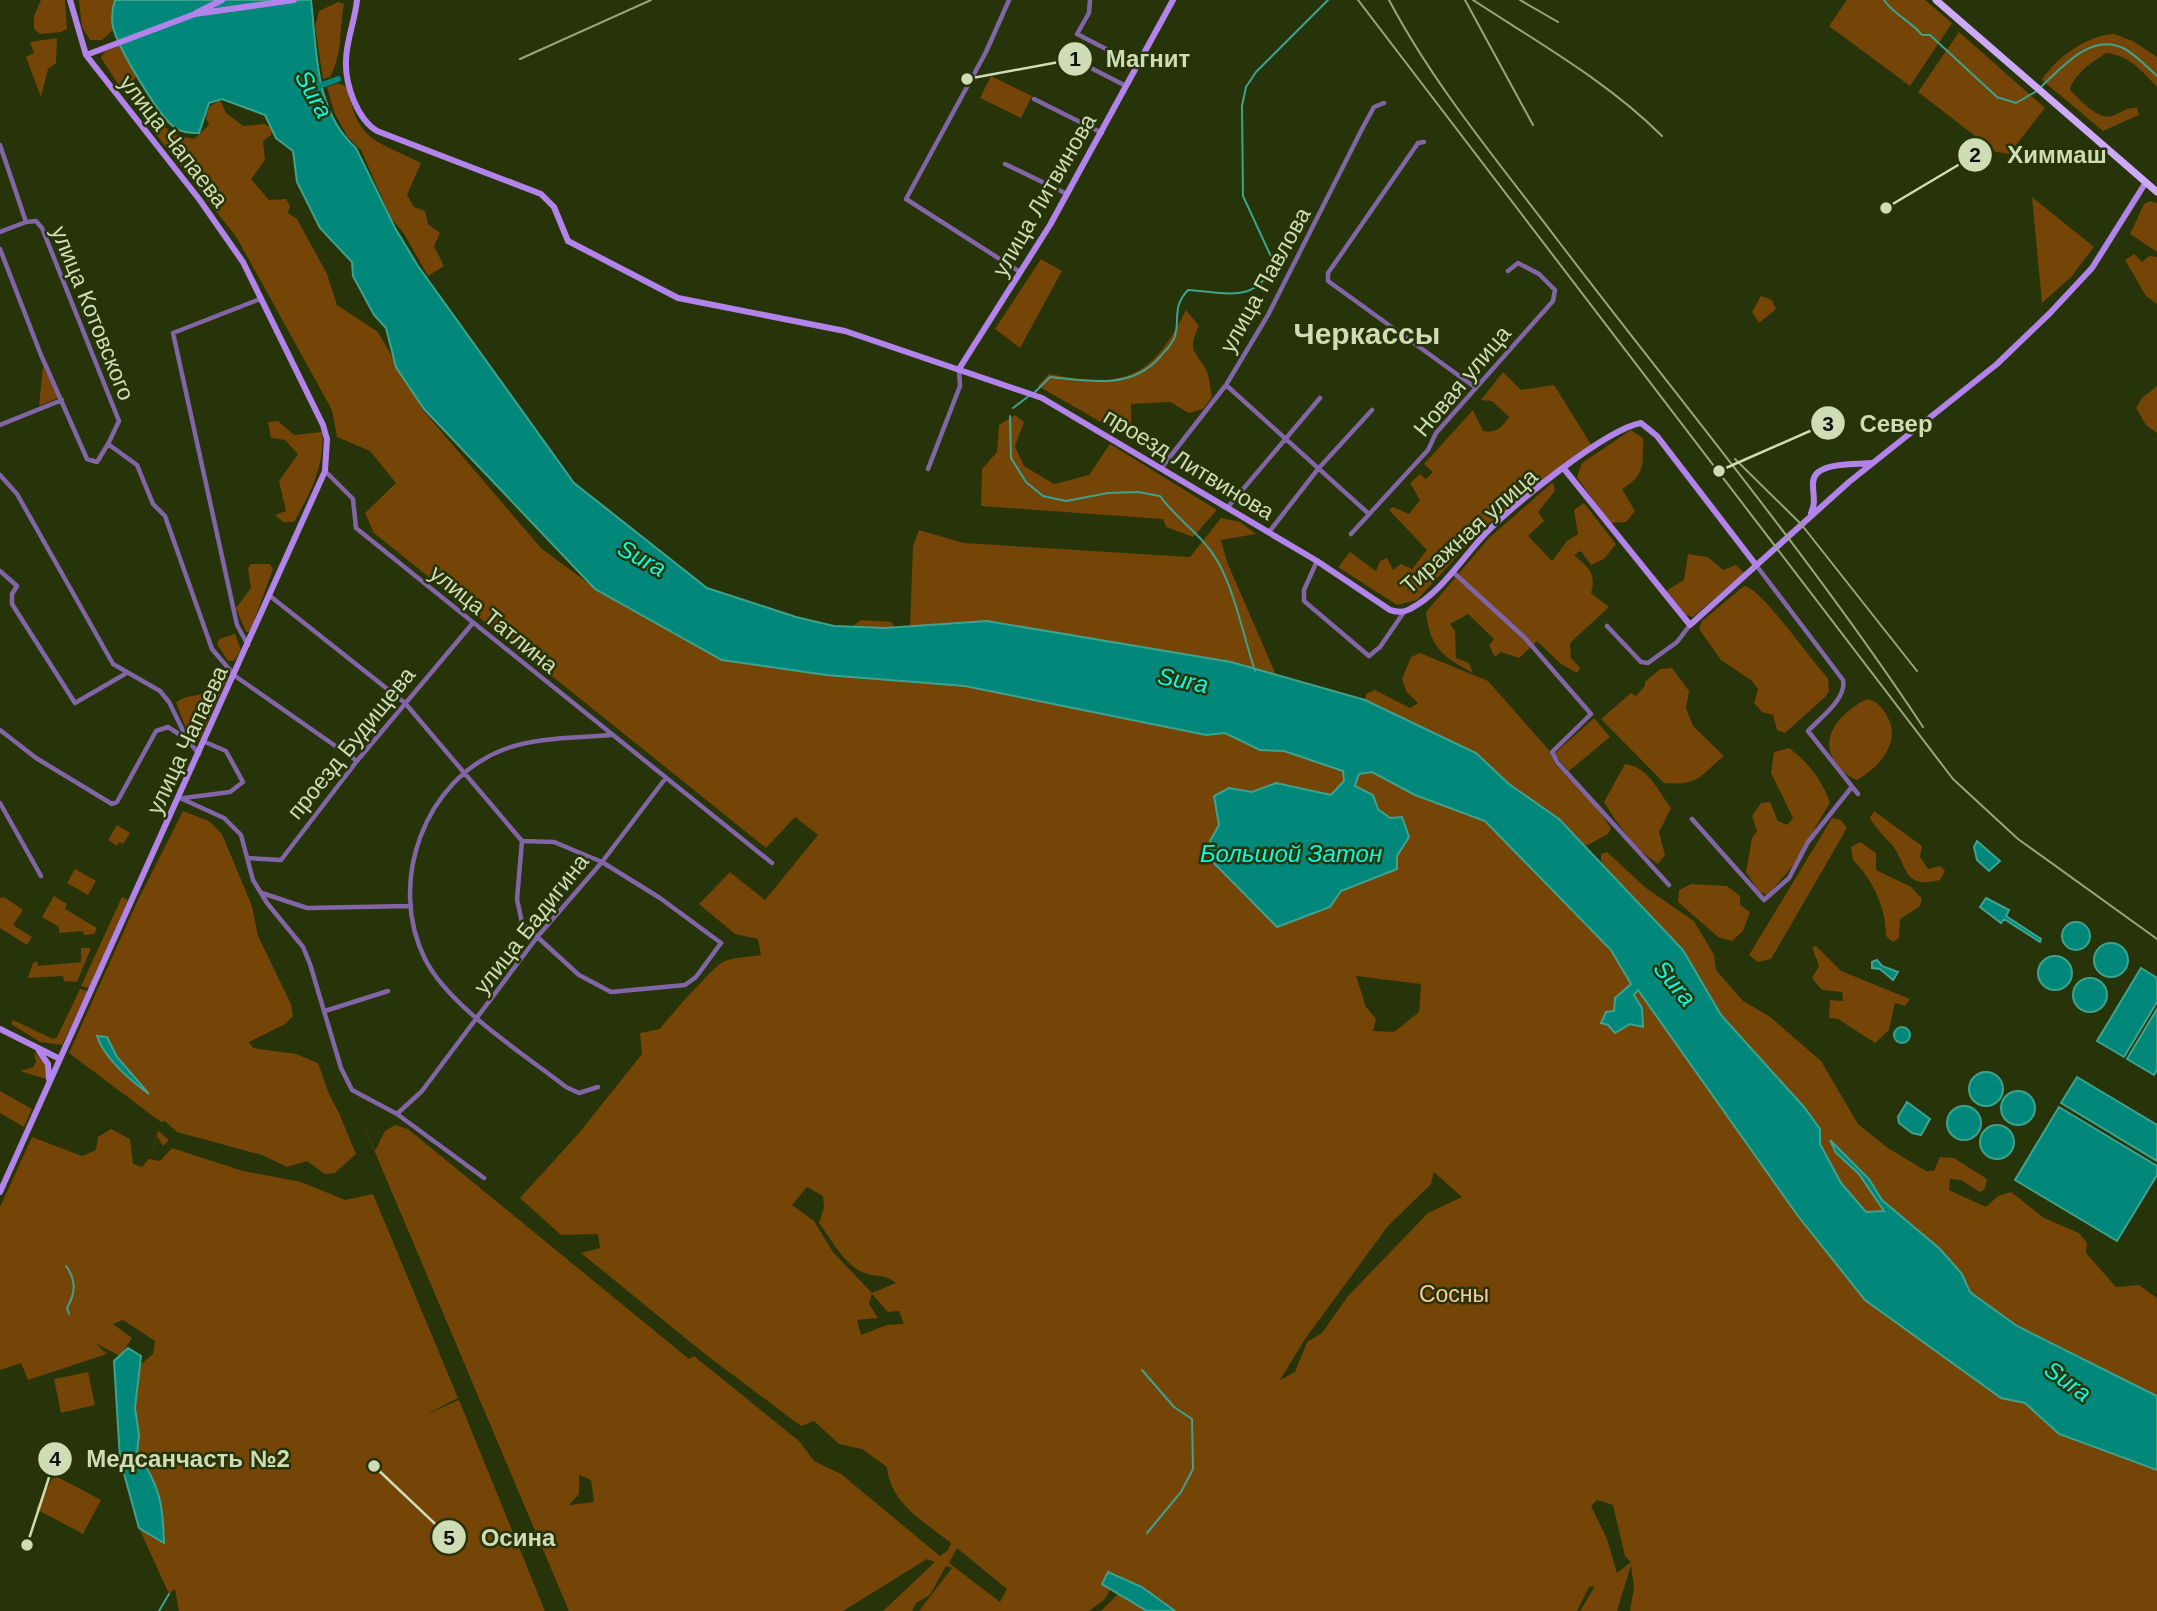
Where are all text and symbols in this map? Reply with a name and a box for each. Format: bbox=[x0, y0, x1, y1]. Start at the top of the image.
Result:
callout: Магнит bbox=[1057, 36, 1205, 81]
text: Магнит bbox=[1106, 45, 1191, 72]
text: 1 bbox=[1069, 47, 1081, 70]
water label: Sura bbox=[290, 65, 338, 123]
street label: улица Чапаева bbox=[114, 70, 234, 212]
street label: улица Литвинова bbox=[987, 109, 1101, 281]
callout: Химмаш bbox=[1958, 132, 2120, 177]
text: Химмаш bbox=[2007, 141, 2107, 168]
text: 2 bbox=[1969, 143, 1981, 166]
street label: улица Павлова bbox=[1214, 203, 1316, 357]
street label: улица Котовского bbox=[46, 222, 140, 404]
district label: Черкассы bbox=[1294, 317, 1440, 350]
street label: Новая улица bbox=[1408, 320, 1516, 442]
callout: Север bbox=[1811, 401, 1947, 446]
street label: проезд Литвинова bbox=[1099, 403, 1279, 525]
text: Север bbox=[1859, 410, 1933, 437]
text: 3 bbox=[1822, 412, 1834, 435]
street label: Тиражная улица bbox=[1395, 463, 1543, 599]
water label: Sura bbox=[613, 534, 671, 582]
street label: улица Татлина bbox=[425, 560, 563, 679]
street label: улица Чапаева bbox=[141, 662, 233, 818]
street label: проезд Будищева bbox=[282, 662, 420, 824]
water label: Sura bbox=[1156, 662, 1210, 698]
water label: Большой Затон bbox=[1200, 840, 1382, 867]
street label: улица Бадигина bbox=[468, 849, 594, 999]
water label: Sura bbox=[1648, 955, 1702, 1011]
park label: Сосны bbox=[1419, 1281, 1489, 1307]
water label: Sura bbox=[2040, 1355, 2096, 1407]
callout: Медсанчасть №2 bbox=[37, 1436, 304, 1481]
text: Медсанчасть №2 bbox=[86, 1445, 290, 1472]
text: 4 bbox=[49, 1447, 61, 1470]
callout: Осина bbox=[432, 1515, 570, 1560]
text: Осина bbox=[481, 1524, 556, 1551]
text: 5 bbox=[443, 1526, 455, 1549]

